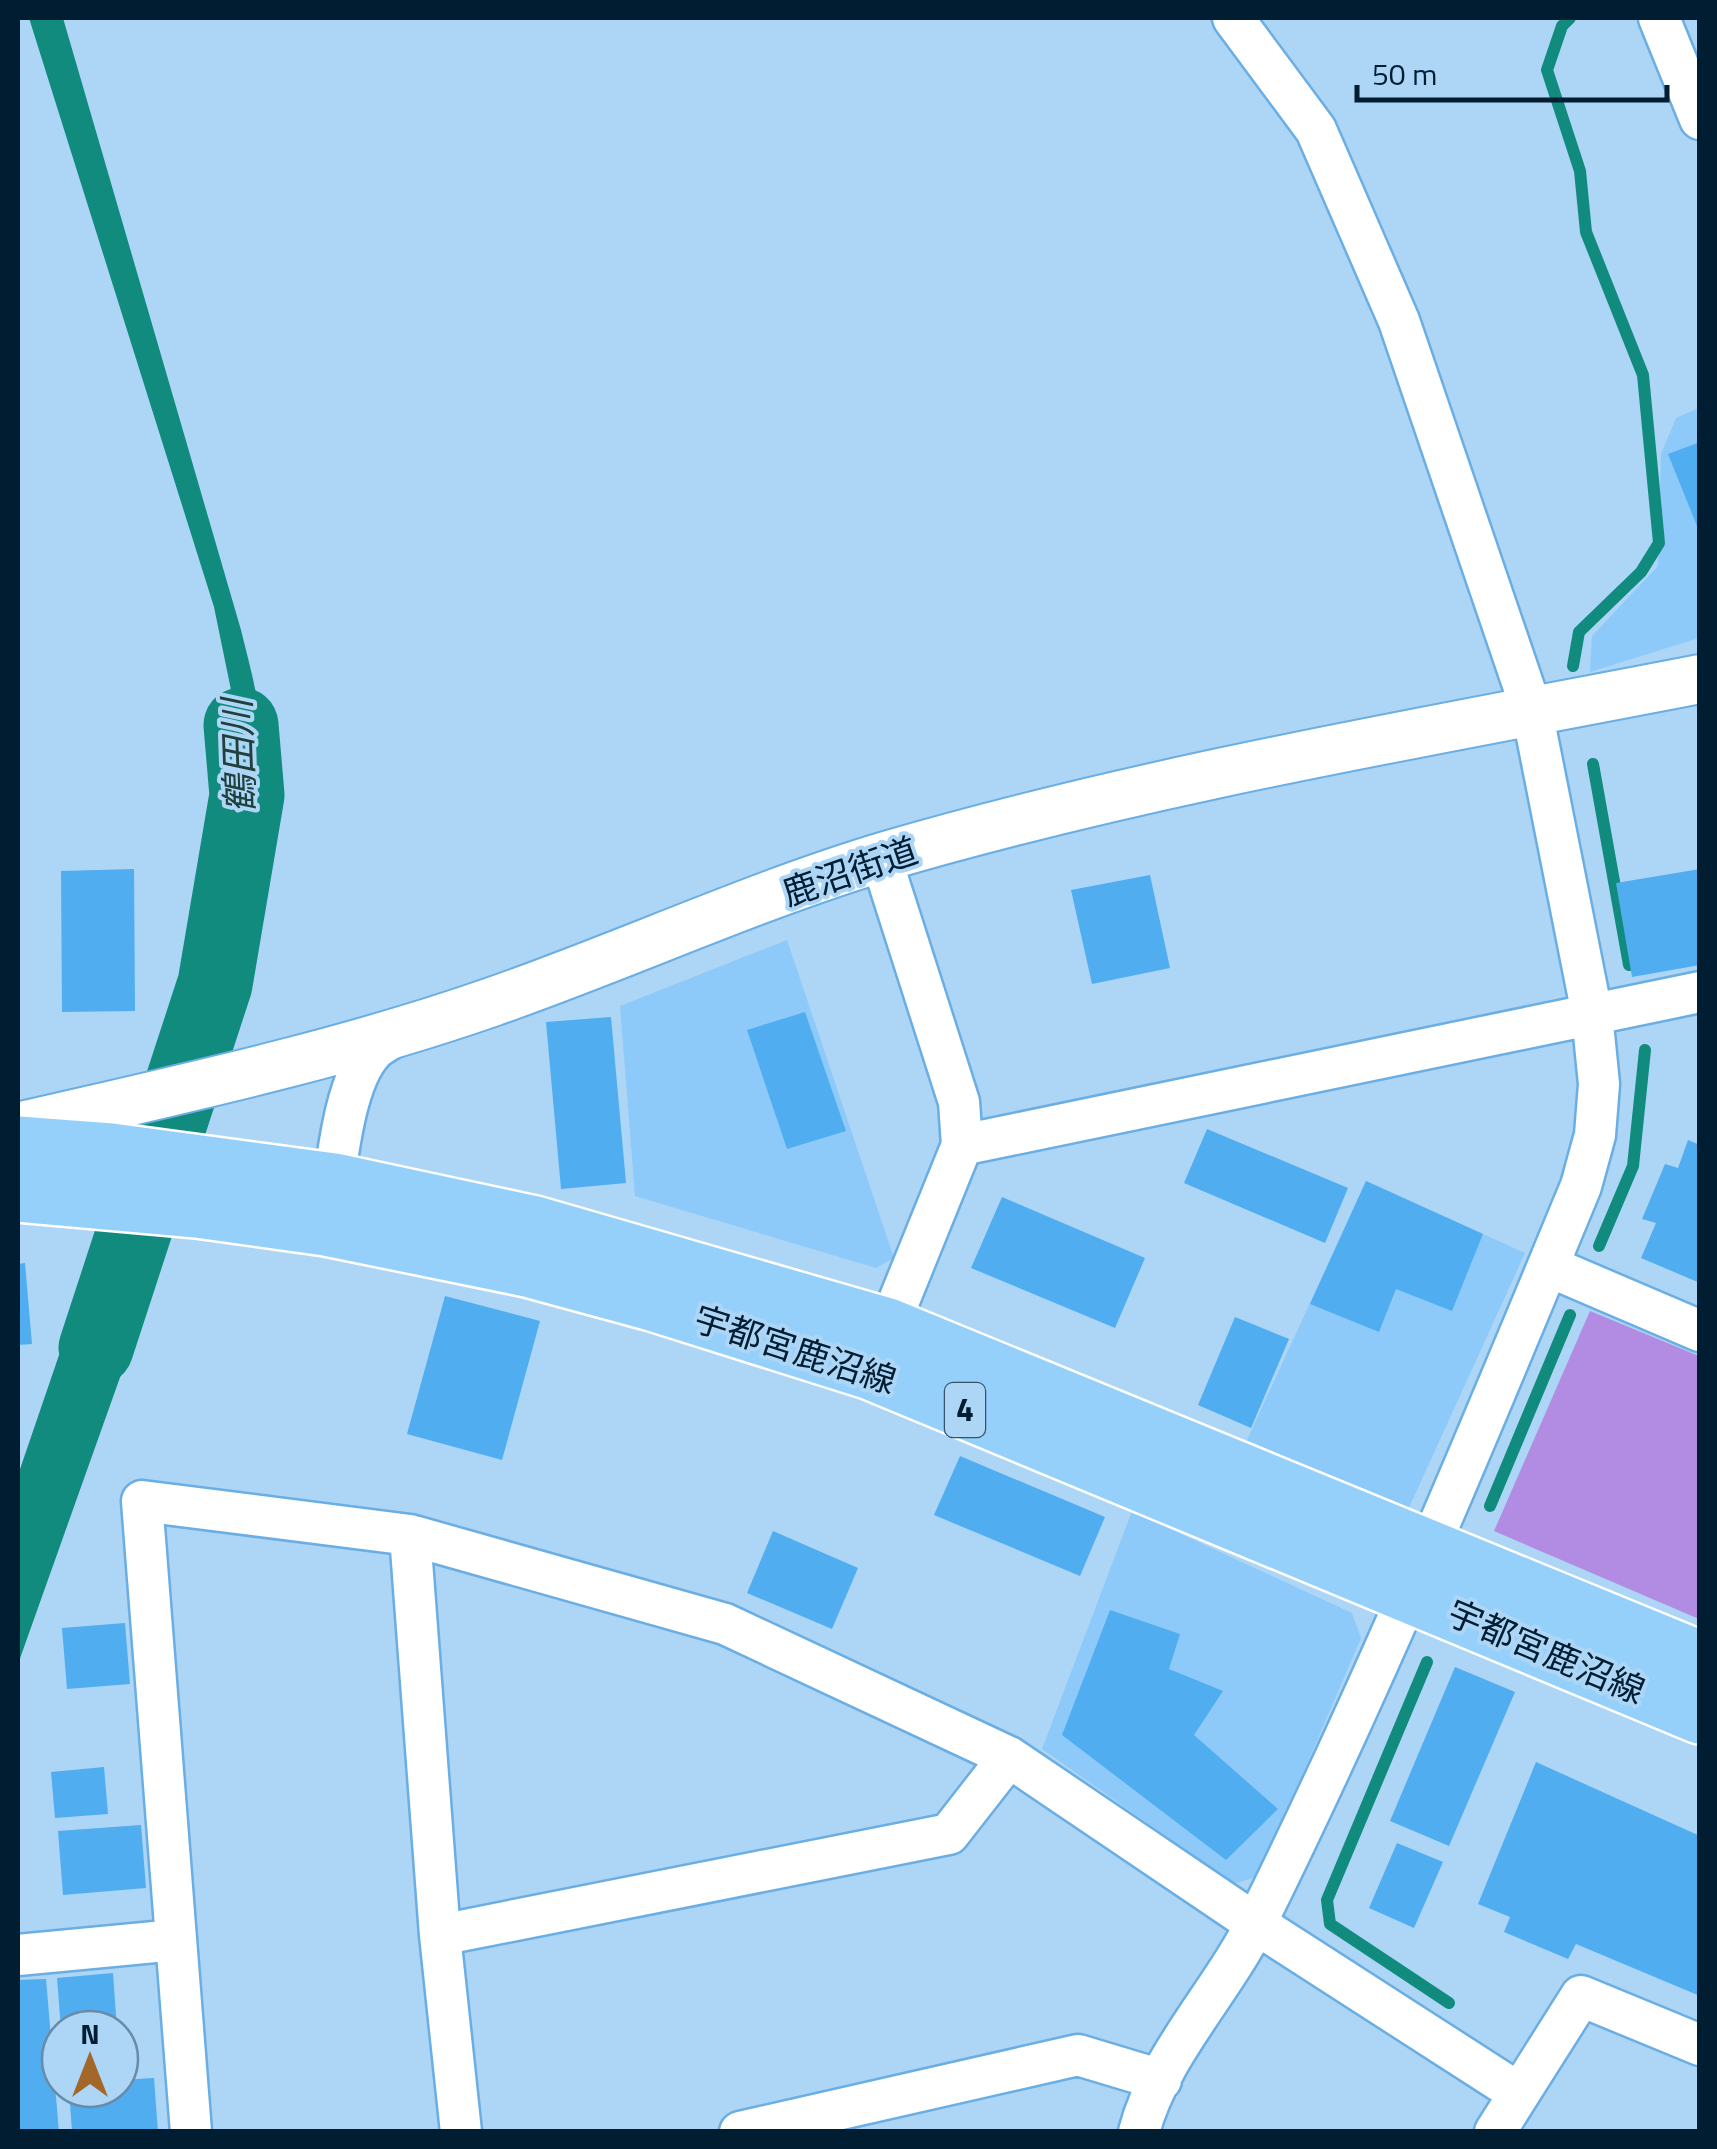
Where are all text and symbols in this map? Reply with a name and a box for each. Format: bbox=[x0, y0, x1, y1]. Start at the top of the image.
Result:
scale bar bbox=[1357, 40, 1667, 102]
text: 50 m bbox=[1372, 51, 1437, 97]
water label: 鶴田川 bbox=[207, 694, 269, 814]
street label: 鹿沼街道 bbox=[775, 823, 925, 919]
street label: 宇都宮鹿沼線 bbox=[687, 1291, 904, 1407]
road number: 4 bbox=[945, 1383, 985, 1437]
street label: 宇都宮鹿沼線 bbox=[1439, 1585, 1654, 1717]
north arrow bbox=[40, 2009, 140, 2109]
text: N bbox=[80, 2012, 100, 2055]

